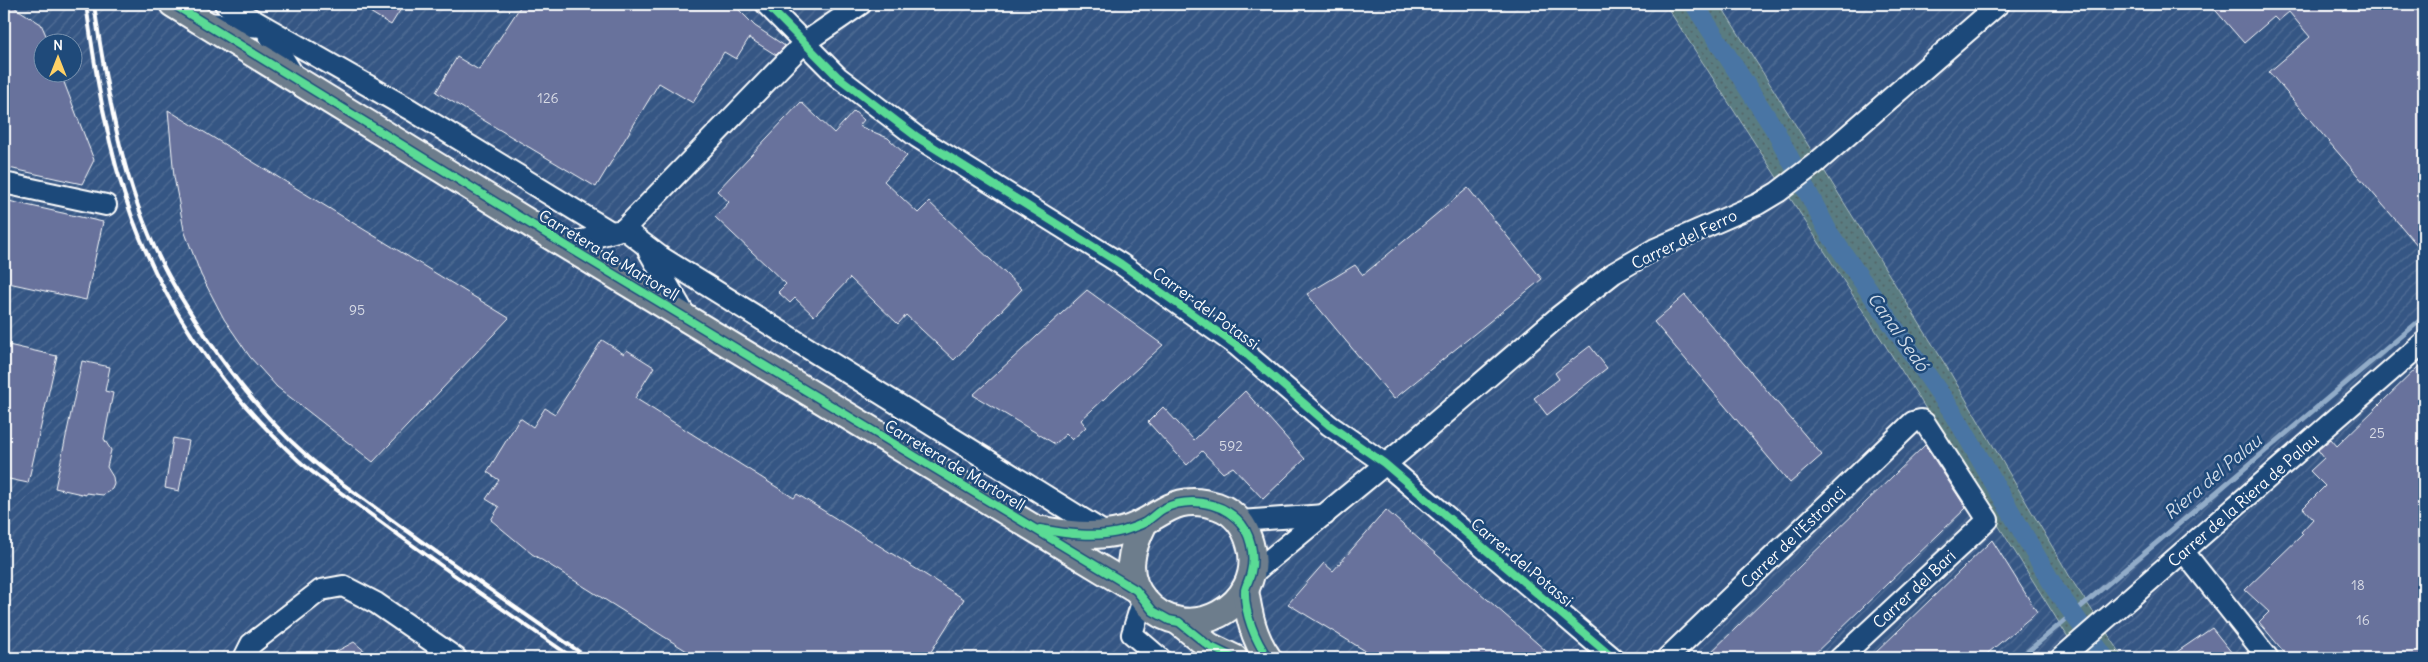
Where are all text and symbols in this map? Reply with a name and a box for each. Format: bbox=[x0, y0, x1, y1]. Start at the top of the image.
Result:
north arrow bbox=[32, 32, 82, 82]
text: N bbox=[53, 36, 63, 54]
house number: 126 bbox=[537, 89, 559, 107]
street label: Carretera de Martorell bbox=[535, 205, 683, 305]
street label: Carrer del Ferro bbox=[1628, 205, 1740, 273]
street label: Carrer del Potassi bbox=[1149, 263, 1263, 353]
water label: Canal Sedó bbox=[1863, 288, 1935, 376]
house number: 95 bbox=[349, 301, 365, 319]
street label: Carretera de Martorell bbox=[881, 415, 1029, 515]
house number: 25 bbox=[2369, 424, 2385, 442]
water label: Riera del Palau bbox=[2159, 428, 2267, 524]
street label: Carrer de la Riera de Palau bbox=[2164, 429, 2322, 571]
house number: 592 bbox=[1219, 437, 1243, 455]
street label: Carrer de l'Estronci bbox=[1736, 482, 1850, 592]
street label: Carrer del Potassi bbox=[1467, 513, 1577, 611]
street label: Carrer del Bari bbox=[1868, 545, 1960, 633]
house number: 18 bbox=[2351, 576, 2365, 594]
house number: 16 bbox=[2356, 611, 2370, 629]

